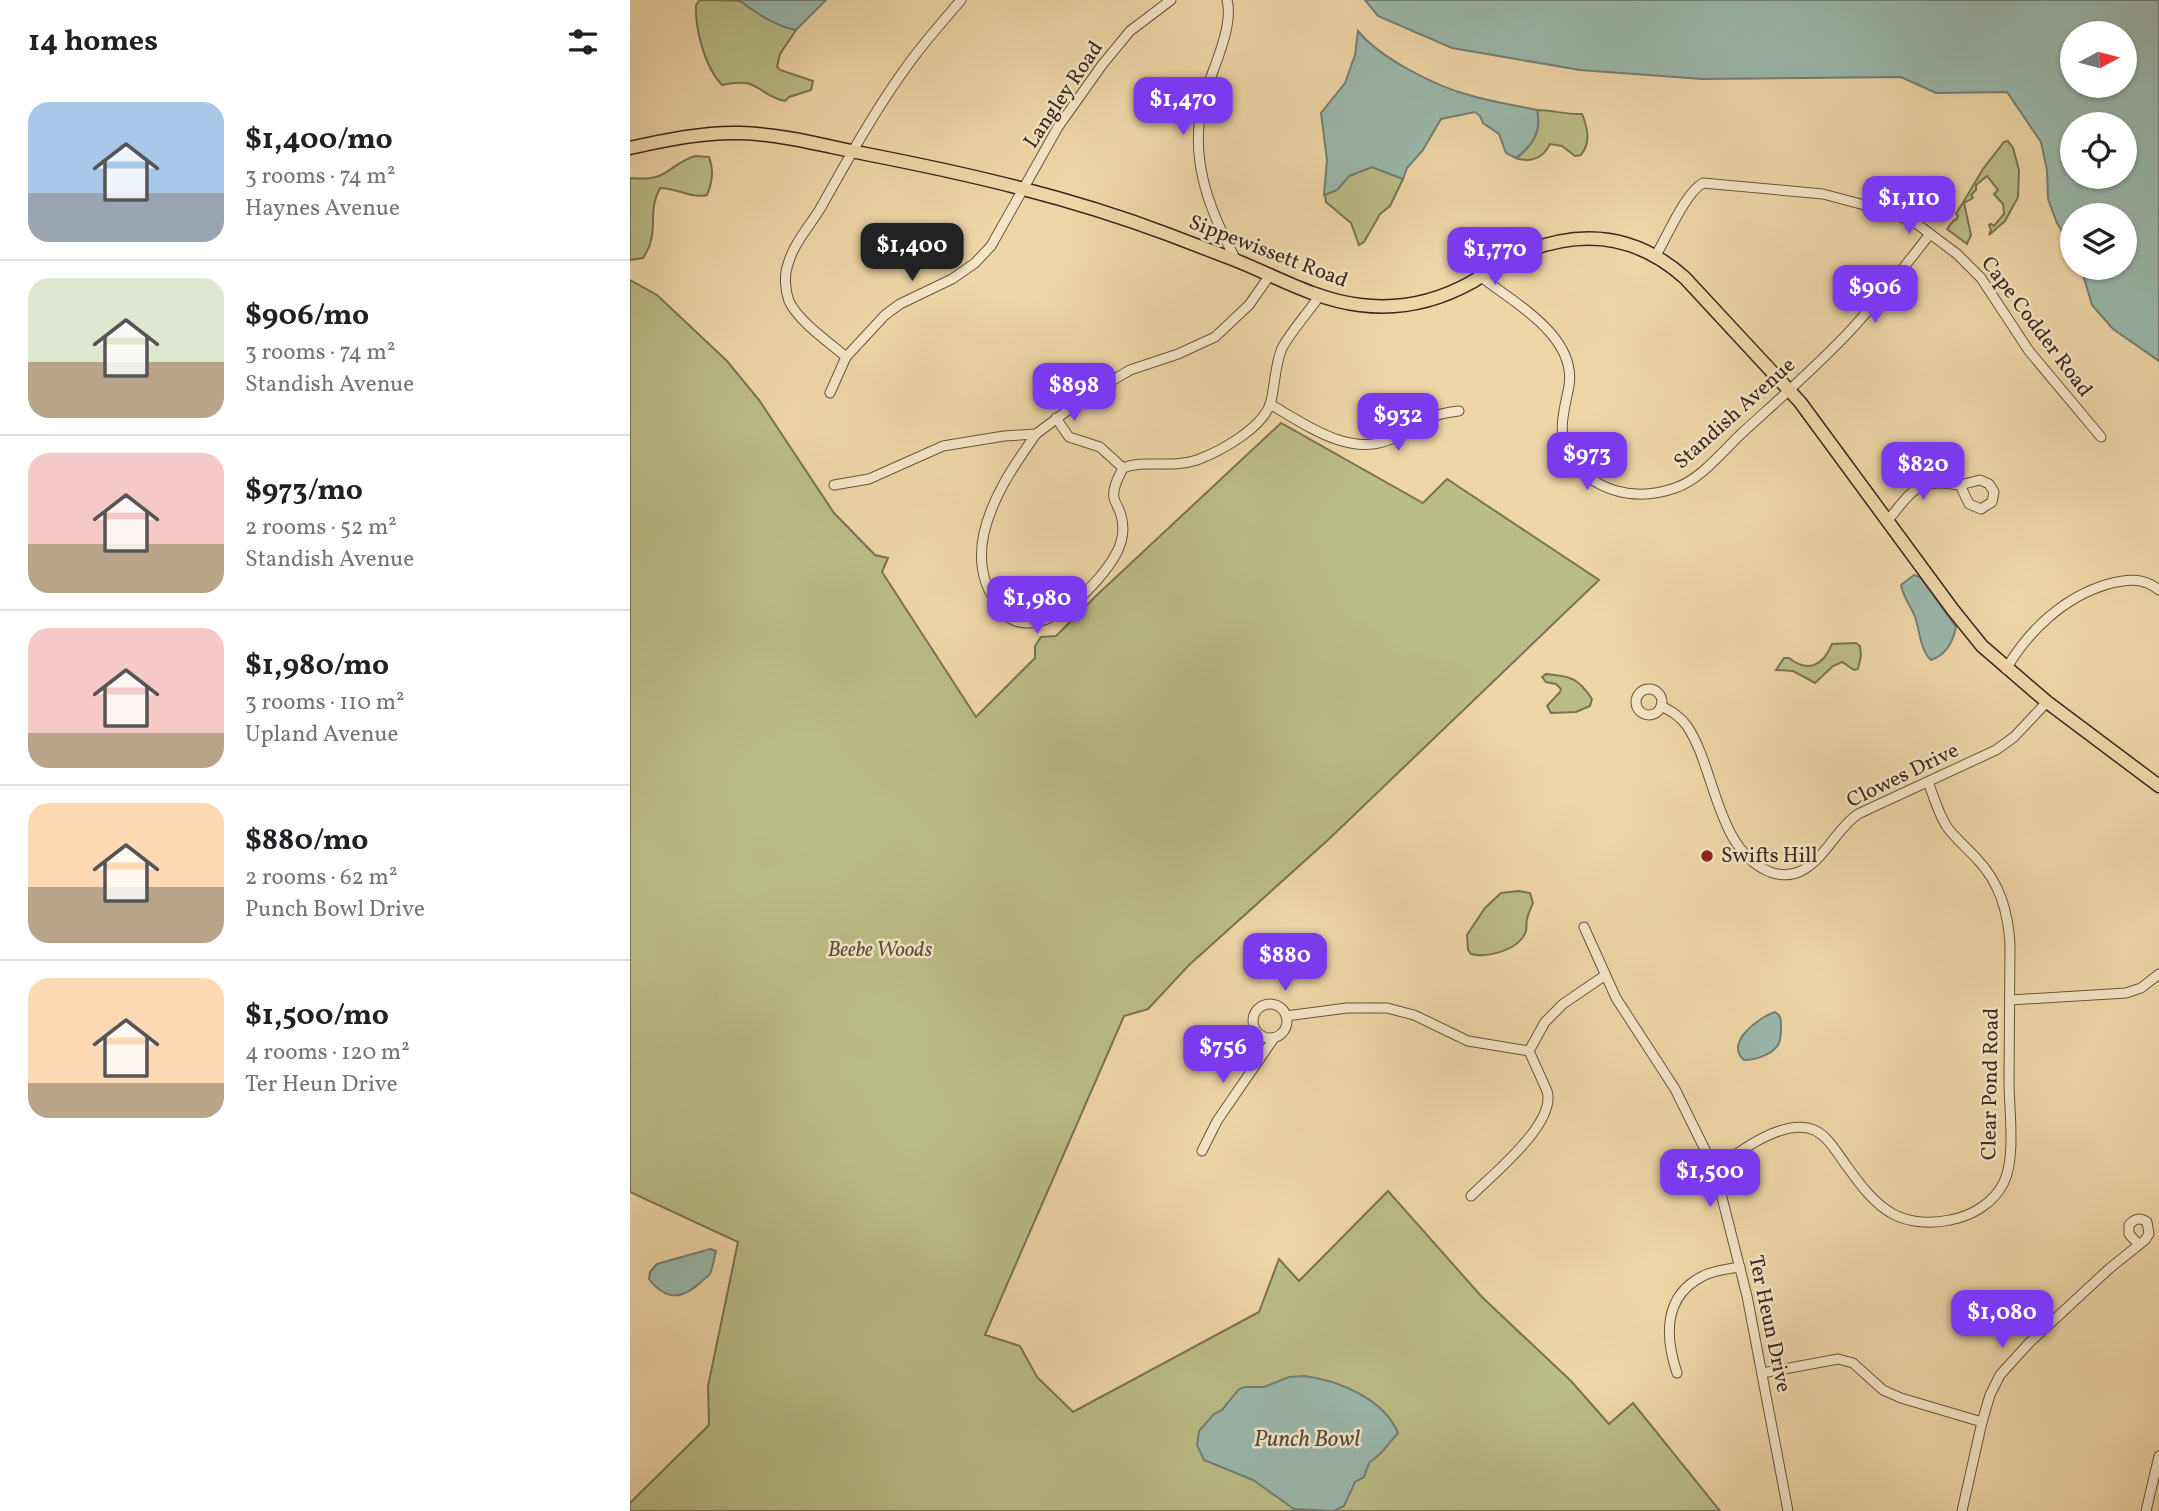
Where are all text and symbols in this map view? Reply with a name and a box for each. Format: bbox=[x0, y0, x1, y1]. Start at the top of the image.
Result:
text: 14 homes bbox=[28, 21, 158, 63]
north arrow bbox=[2060, 21, 2137, 98]
map controls bbox=[2060, 21, 2137, 280]
icon: filters bbox=[564, 23, 602, 61]
street label: Langley Road bbox=[1017, 36, 1111, 154]
pin: $1,470 bbox=[1126, 78, 1240, 137]
text: $1,470 bbox=[1150, 84, 1216, 116]
button: locate bbox=[2060, 112, 2137, 189]
text: $1,400/mo bbox=[245, 119, 393, 161]
icon: home bbox=[84, 130, 168, 214]
text: 3 rooms · 74 m² bbox=[245, 161, 395, 193]
pin: $1,110 bbox=[1852, 176, 1966, 236]
text: $1,110 bbox=[1878, 183, 1940, 215]
text: Haynes Avenue bbox=[245, 193, 400, 225]
button: layers bbox=[2060, 203, 2137, 280]
street label: Sippewissett Road bbox=[1184, 208, 1352, 296]
pin: $1,400 bbox=[855, 224, 969, 283]
pin: $1,770 bbox=[1438, 228, 1552, 287]
text: $1,400 bbox=[877, 230, 947, 262]
text: $1,770 bbox=[1463, 234, 1527, 266]
street label: Cape Codder Road bbox=[1973, 251, 2099, 403]
pin: $906 bbox=[1834, 266, 1916, 325]
text: $906 bbox=[1849, 272, 1901, 304]
text: $906/mo bbox=[245, 295, 369, 337]
icon: home bbox=[84, 306, 168, 390]
text: 3 rooms · 74 m² bbox=[245, 337, 395, 369]
street label: Standish Avenue bbox=[1668, 352, 1802, 476]
pin: $898 bbox=[1033, 364, 1115, 423]
text: Standish Avenue bbox=[245, 369, 414, 401]
text: $898 bbox=[1049, 370, 1099, 402]
pin: $932 bbox=[1357, 393, 1439, 453]
text: $932 bbox=[1373, 400, 1423, 432]
pin: $973 bbox=[1546, 433, 1628, 492]
text: $973 bbox=[1563, 439, 1611, 471]
pin: $820 bbox=[1882, 442, 1964, 502]
text: $820 bbox=[1897, 449, 1949, 481]
text: $973/mo bbox=[245, 470, 363, 512]
icon: home bbox=[84, 481, 168, 565]
text: 2 rooms · 52 m² bbox=[245, 512, 397, 544]
text: Standish Avenue bbox=[245, 544, 414, 576]
pin: $1,980 bbox=[980, 576, 1094, 636]
text: $1,980 bbox=[1003, 583, 1071, 615]
text: $1,980/mo bbox=[245, 645, 389, 687]
icon: home bbox=[84, 656, 168, 740]
text: 3 rooms · 110 m² bbox=[245, 687, 405, 719]
text: Upland Avenue bbox=[245, 719, 398, 751]
street label: Clowes Drive bbox=[1842, 736, 1964, 816]
text: $880/mo bbox=[245, 820, 368, 862]
icon: home bbox=[84, 831, 168, 915]
place label: Swifts Hill bbox=[1721, 842, 1818, 871]
marker: Swifts Hill bbox=[1699, 848, 1715, 864]
text: 2 rooms · 62 m² bbox=[245, 862, 397, 894]
text: Punch Bowl Drive bbox=[245, 894, 425, 926]
pin: $880 bbox=[1244, 934, 1326, 993]
park label: Beebe Woods bbox=[828, 936, 933, 965]
text: $880 bbox=[1259, 940, 1311, 972]
text: $1,500/mo bbox=[245, 995, 389, 1037]
icon: home bbox=[84, 1006, 168, 1090]
street label: Clear Pond Road bbox=[1975, 1008, 2007, 1160]
pin: $756 bbox=[1182, 1026, 1264, 1085]
text: $756 bbox=[1199, 1032, 1247, 1064]
text: 4 rooms · 120 m² bbox=[245, 1037, 410, 1069]
text: Ter Heun Drive bbox=[245, 1069, 398, 1101]
pin: $1,500 bbox=[1653, 1150, 1767, 1209]
text: $1,500 bbox=[1676, 1156, 1744, 1188]
street label: Ter Heun Drive bbox=[1740, 1253, 1798, 1395]
pin: $1,080 bbox=[1945, 1290, 2059, 1350]
text: $1,080 bbox=[1967, 1297, 2037, 1329]
water label: Punch Bowl bbox=[1254, 1424, 1361, 1456]

